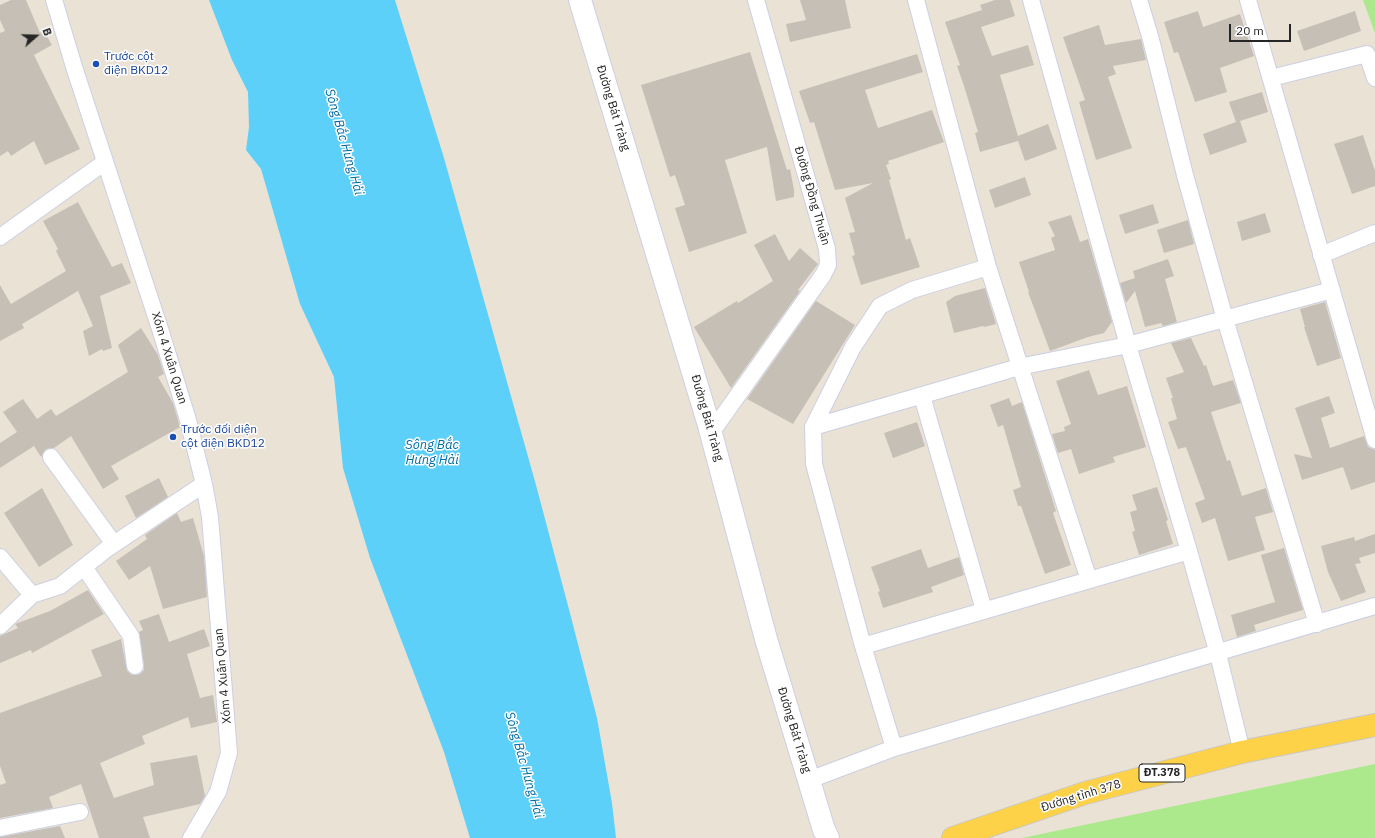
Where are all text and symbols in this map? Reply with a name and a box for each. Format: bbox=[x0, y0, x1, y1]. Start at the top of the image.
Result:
north arrow bbox=[16, 16, 56, 56]
scale bar bbox=[1231, 16, 1293, 42]
text: 20 m bbox=[1236, 23, 1264, 38]
text: B bbox=[39, 26, 55, 38]
place label: Trước cột điện BKD12 bbox=[104, 50, 168, 78]
marker: Trước cột điện BKD12 bbox=[91, 59, 101, 69]
street label: Đường Bát Tràng bbox=[593, 63, 633, 153]
water label: Sông Bắc Hưng Hải bbox=[321, 87, 367, 197]
street label: Đường Đồng Thuận bbox=[791, 145, 833, 247]
street label: Xóm 4 Xuân Quan bbox=[148, 310, 190, 406]
street label: Đường Bát Tràng bbox=[688, 373, 726, 463]
place label: Trước đối diện cột điện BKD12 bbox=[181, 423, 265, 451]
marker: Trước đối diện cột điện BKD12 bbox=[168, 432, 178, 442]
water label: Sông Bắc Hưng Hải bbox=[405, 437, 459, 468]
street label: Xóm 4 Xuân Quan bbox=[212, 628, 234, 724]
street label: Đường Bát Tràng bbox=[774, 685, 814, 775]
water label: Sông Bắc Hưng Hải bbox=[501, 710, 547, 820]
road number: ĐT.378 bbox=[1139, 764, 1185, 782]
street label: Đường tỉnh 378 bbox=[1039, 777, 1123, 815]

